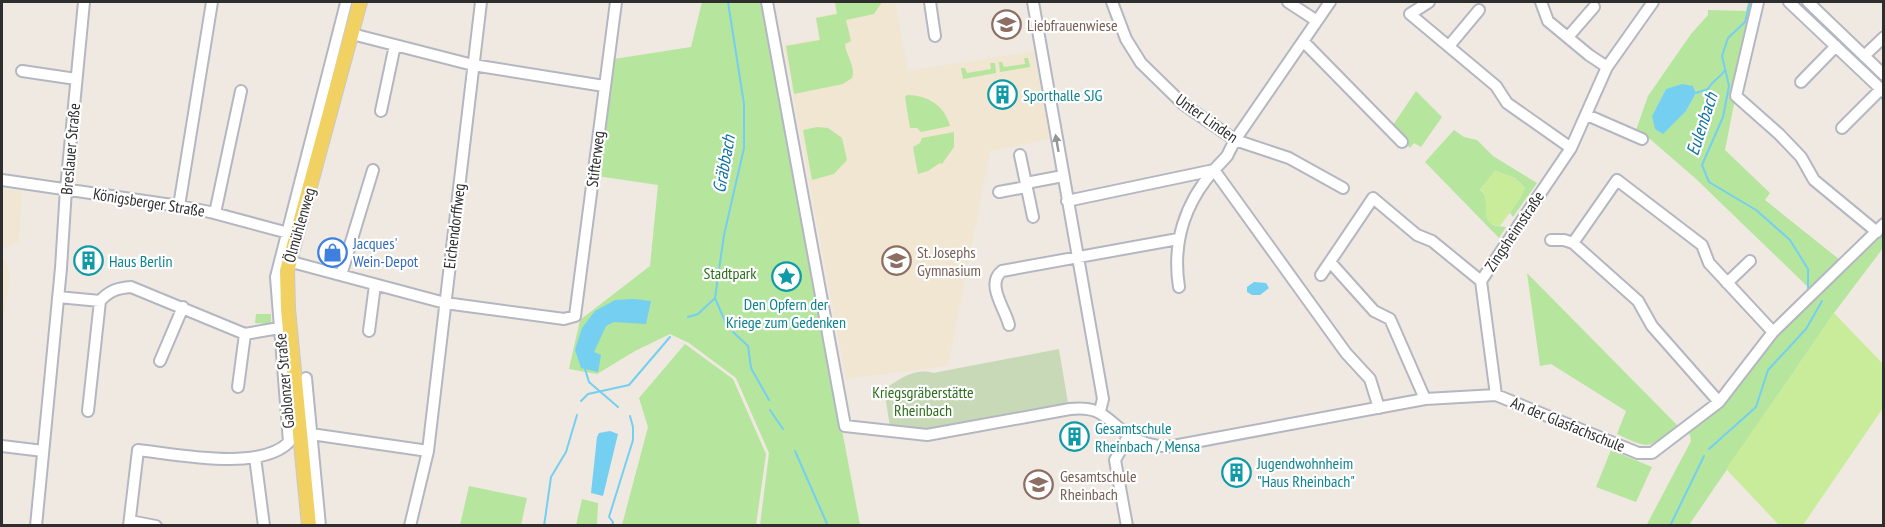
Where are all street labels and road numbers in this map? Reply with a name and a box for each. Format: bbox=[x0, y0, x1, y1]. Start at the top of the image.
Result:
street label: Unter Linden bbox=[1172, 89, 1242, 147]
street label: Breslauer Straße bbox=[56, 102, 84, 196]
street label: Stifterweg bbox=[582, 130, 608, 188]
street label: Eichendorffweg bbox=[439, 182, 469, 270]
street label: Königsberger Straße bbox=[92, 183, 206, 221]
street label: Ölmühlenweg bbox=[279, 185, 319, 265]
street label: Zingsheimstraße bbox=[1480, 187, 1548, 275]
street label: Gablonzer Straße bbox=[270, 333, 298, 429]
street label: An der Glasfachschule bbox=[1508, 392, 1628, 456]

